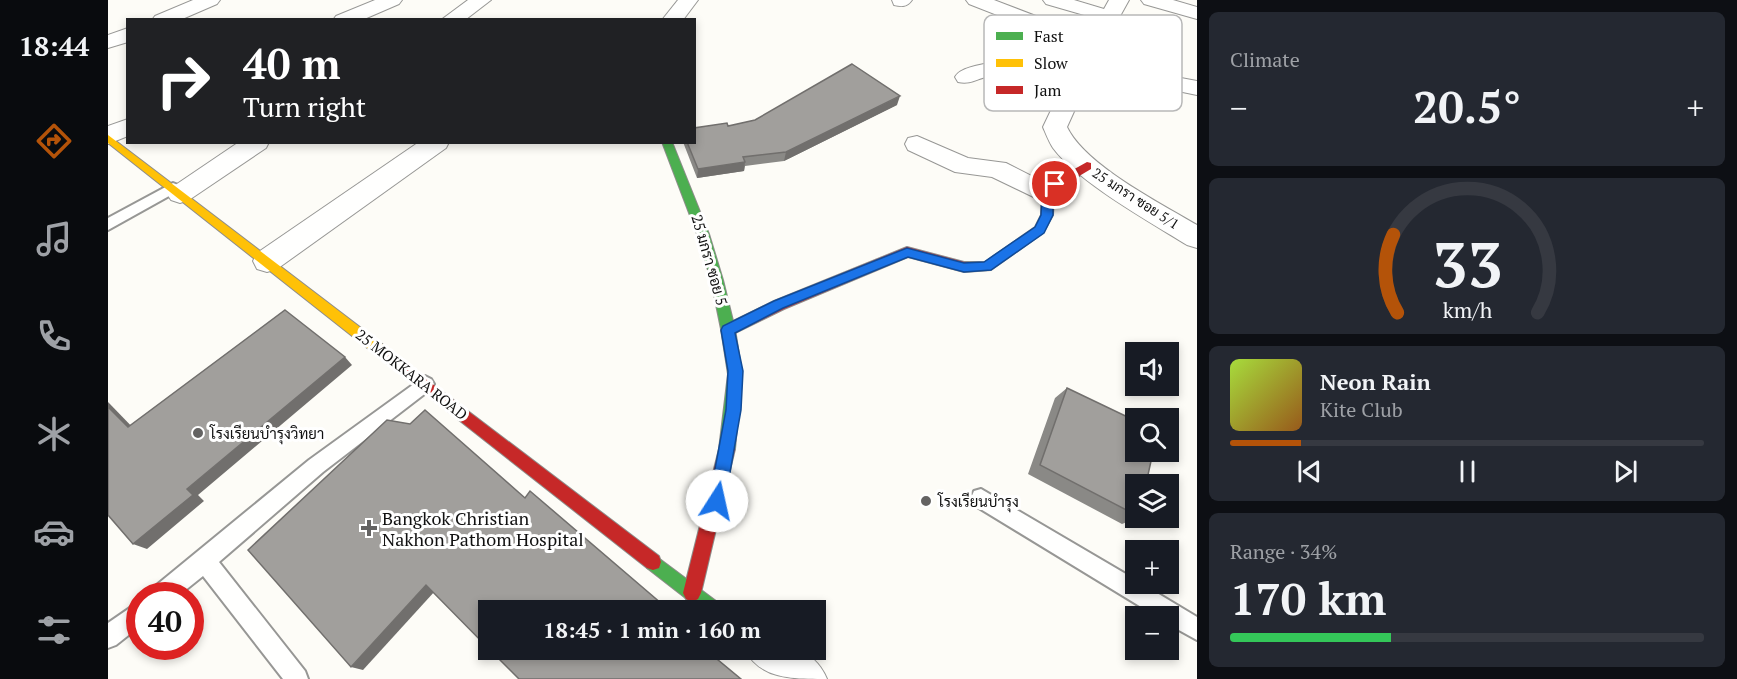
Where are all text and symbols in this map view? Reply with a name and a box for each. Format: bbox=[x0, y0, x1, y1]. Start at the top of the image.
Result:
legend bbox=[984, 15, 1182, 111]
text: Fast bbox=[1034, 25, 1064, 47]
text: 18:44 bbox=[19, 28, 89, 64]
text: 40 m bbox=[243, 35, 341, 91]
icon: right bbox=[144, 42, 222, 120]
text: Climate bbox=[1230, 46, 1300, 73]
text: Slow bbox=[1034, 52, 1068, 74]
text: 20.5° bbox=[1413, 76, 1521, 136]
text: Jam bbox=[1034, 79, 1062, 101]
text: − bbox=[1230, 86, 1248, 129]
text: + bbox=[1686, 86, 1704, 129]
text: Turn right bbox=[243, 89, 366, 125]
icon: directions bbox=[33, 120, 75, 162]
pin bbox=[1029, 158, 1080, 209]
street label: 25 มกรา ซอย 5/1 bbox=[1089, 163, 1183, 233]
icon: arrive bbox=[1038, 167, 1071, 200]
street label: 25 มกรา ซอย 5 bbox=[687, 212, 733, 308]
icon: music bbox=[33, 218, 75, 260]
text: 33 bbox=[1432, 223, 1502, 306]
text: km/h bbox=[1442, 297, 1492, 325]
icon: phone bbox=[33, 315, 75, 357]
street label: 25 MOKKARA ROAD bbox=[352, 324, 472, 424]
map controls bbox=[1125, 342, 1179, 660]
button: sound bbox=[1125, 342, 1179, 396]
text: Neon Rain bbox=[1320, 367, 1431, 396]
text: Kite Club bbox=[1320, 396, 1403, 423]
button: search bbox=[1125, 408, 1179, 462]
icon: climate bbox=[33, 413, 75, 455]
place label: โรงเรียนบำรุงวิทยา bbox=[209, 423, 324, 445]
marker: โรงเรียนบำรุงวิทยา bbox=[191, 426, 205, 440]
icon: previous bbox=[1293, 455, 1326, 488]
icon: pause bbox=[1451, 455, 1484, 488]
icon: next bbox=[1609, 455, 1642, 488]
position arrow bbox=[685, 469, 749, 533]
button: layers bbox=[1125, 474, 1179, 528]
place label: โรงเรียนบำรุง bbox=[937, 491, 1019, 513]
marker: โรงเรียนบำรุง bbox=[919, 494, 933, 508]
place label: Bangkok Christian Nakhon Pathom Hospital bbox=[382, 506, 584, 551]
icon: car bbox=[33, 511, 75, 553]
marker: Bangkok Christian Nakhon Pathom Hospital bbox=[360, 519, 378, 537]
text: Range · 34% bbox=[1230, 538, 1337, 565]
button: + bbox=[1125, 540, 1179, 594]
text: 170 km bbox=[1230, 568, 1386, 628]
speed limit sign: 40 bbox=[126, 582, 204, 660]
button: − bbox=[1125, 606, 1179, 660]
icon: filters bbox=[33, 609, 75, 651]
text: 18:45 · 1 min · 160 m bbox=[543, 615, 761, 644]

